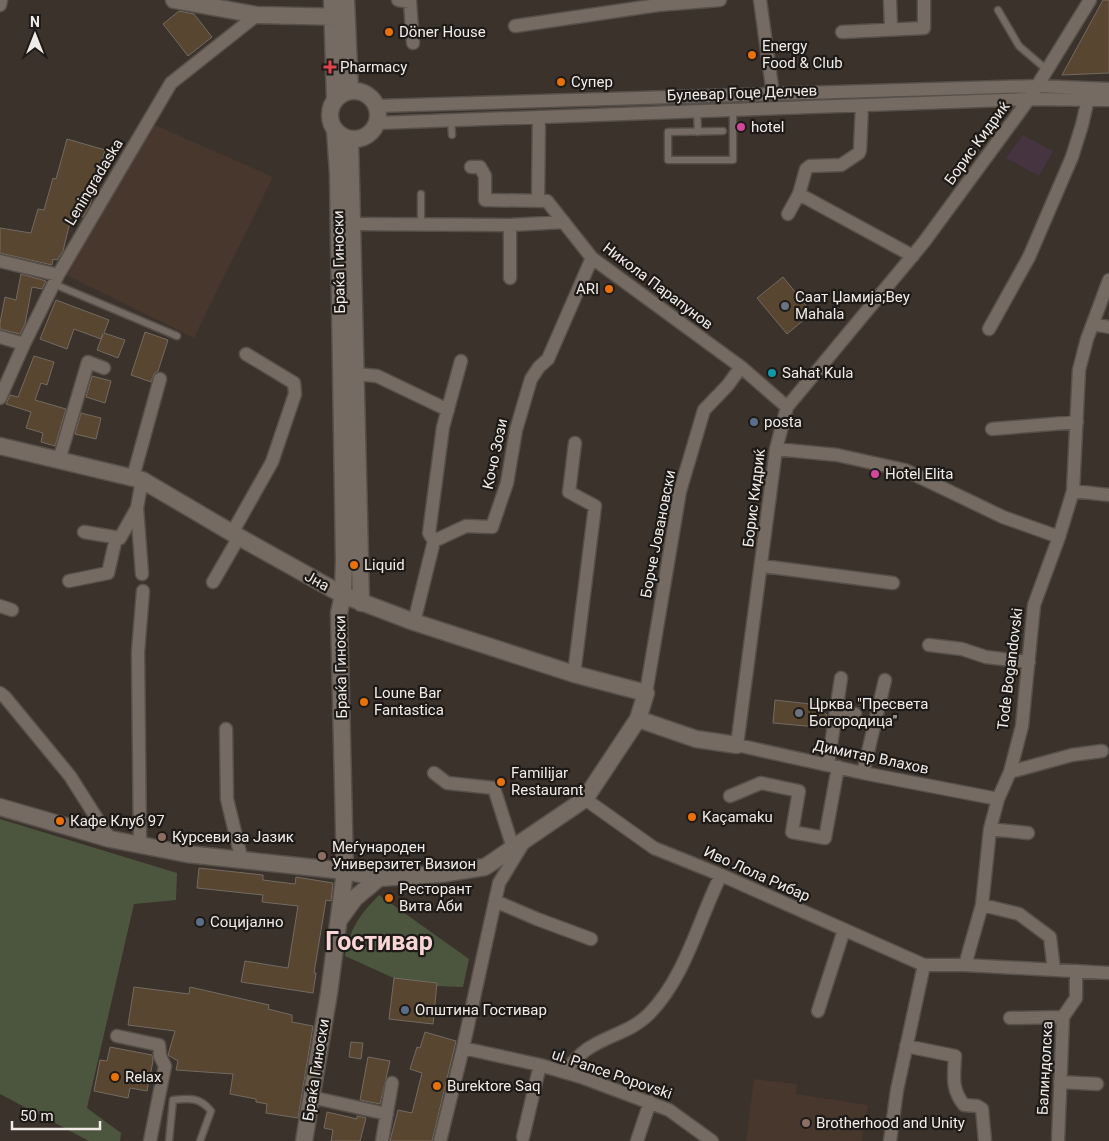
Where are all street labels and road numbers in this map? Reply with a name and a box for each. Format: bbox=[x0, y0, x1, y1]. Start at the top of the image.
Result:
street label: Булевар Гоце Делчев bbox=[667, 81, 817, 105]
street label: Борис Кидриќ bbox=[941, 98, 1013, 188]
street label: Leningradaska bbox=[61, 135, 127, 229]
street label: Браќа Гиноски bbox=[329, 210, 349, 314]
street label: Никола Парапунов bbox=[599, 239, 717, 333]
street label: Кочо Зози bbox=[479, 417, 511, 491]
street label: Борис Кидриќ bbox=[739, 448, 769, 548]
street label: Борче Јовановски bbox=[637, 468, 679, 600]
street label: Јна bbox=[302, 567, 332, 595]
street label: Tode Bogandovski bbox=[994, 607, 1026, 731]
street label: Браќа Гиноски bbox=[331, 615, 351, 719]
street label: Димитар Влахов bbox=[812, 736, 930, 778]
street label: Иво Лола Рибар bbox=[701, 843, 813, 905]
street label: Браќа Гиноски bbox=[299, 1018, 333, 1122]
street label: Балиндолска bbox=[1034, 1021, 1056, 1115]
street label: ul. Pance Popovski bbox=[550, 1045, 674, 1103]

